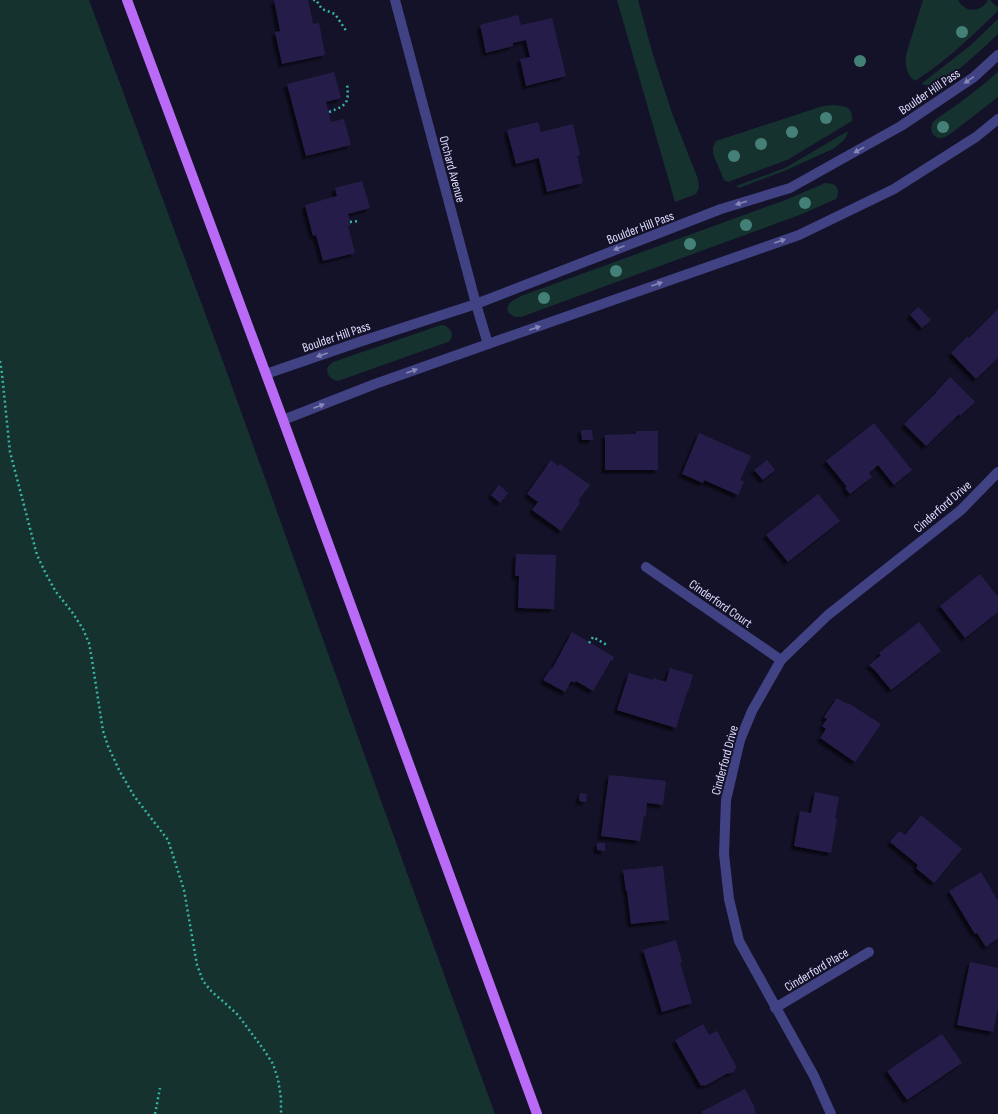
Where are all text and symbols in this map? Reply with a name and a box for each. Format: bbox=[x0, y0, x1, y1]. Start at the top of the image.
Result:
street label: Boulder Hill Pass bbox=[896, 65, 964, 118]
one-way arrow bbox=[963, 76, 974, 84]
street label: Orchard Avenue bbox=[435, 134, 469, 204]
one-way arrow bbox=[853, 146, 865, 153]
one-way arrow bbox=[735, 200, 747, 206]
street label: Boulder Hill Pass bbox=[604, 208, 677, 248]
one-way arrow bbox=[774, 238, 786, 244]
one-way arrow bbox=[613, 246, 625, 252]
one-way arrow bbox=[652, 281, 664, 287]
street label: Boulder Hill Pass bbox=[300, 318, 373, 356]
one-way arrow bbox=[529, 324, 541, 330]
one-way arrow bbox=[316, 352, 328, 358]
one-way arrow bbox=[407, 368, 419, 374]
one-way arrow bbox=[314, 402, 326, 408]
street label: Cinderford Drive bbox=[910, 477, 975, 536]
street label: Cinderford Court bbox=[686, 576, 755, 631]
street label: Cinderford Drive bbox=[708, 724, 742, 797]
street label: Cinderford Place bbox=[782, 944, 851, 995]

